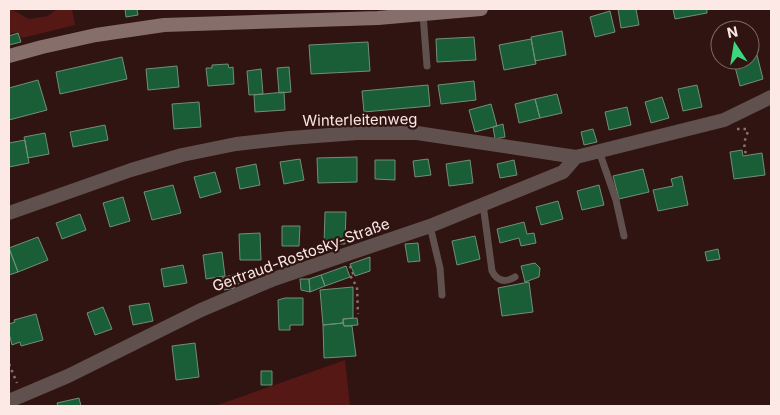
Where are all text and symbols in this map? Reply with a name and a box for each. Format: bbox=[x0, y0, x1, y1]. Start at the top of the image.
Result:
north arrow bbox=[710, 20, 760, 70]
text: N bbox=[725, 22, 739, 41]
street label: Winterleitenweg bbox=[302, 109, 418, 130]
street label: Gertraud-Rostosky-Straße bbox=[210, 214, 392, 295]

